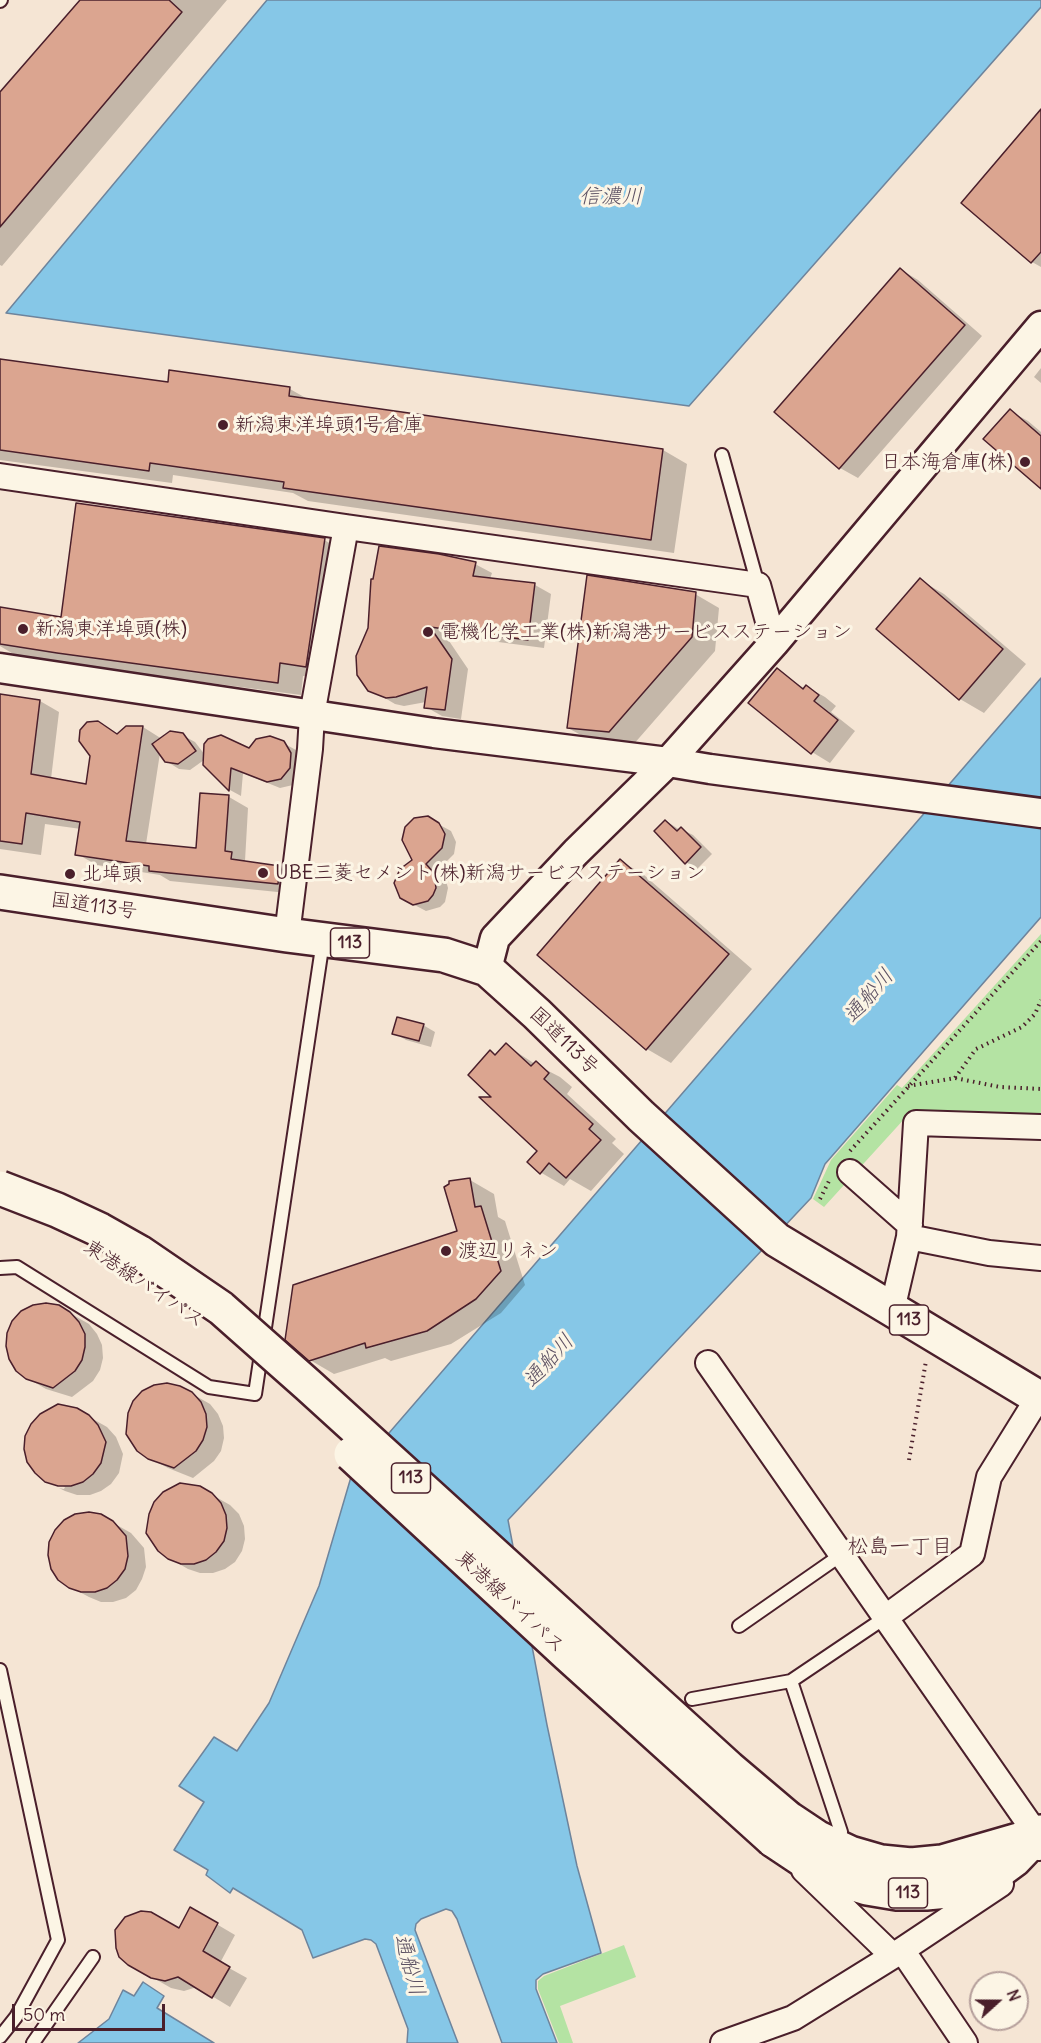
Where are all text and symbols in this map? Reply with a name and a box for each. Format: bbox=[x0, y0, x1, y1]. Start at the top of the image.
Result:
water label: 信濃川 bbox=[580, 184, 642, 210]
place label: 新潟東洋埠頭1号倉庫 bbox=[235, 413, 423, 437]
marker: 新潟東洋埠頭1号倉庫 bbox=[216, 418, 230, 432]
place label: 日本海倉庫(株) bbox=[881, 450, 1013, 474]
marker: 日本海倉庫(株) bbox=[1018, 455, 1032, 469]
place label: 新潟東洋埠頭(株) bbox=[35, 617, 187, 641]
place label: 電機化学工業(株)新潟港サービスステーション bbox=[440, 620, 852, 644]
marker: 新潟東洋埠頭(株) bbox=[16, 622, 30, 636]
marker: 電機化学工業(株)新潟港サービスステーション bbox=[421, 625, 435, 639]
place label: UBE三菱セメント(株)新潟サービスステーション bbox=[275, 861, 706, 885]
place label: 北埠頭 bbox=[82, 862, 142, 886]
marker: UBE三菱セメント(株)新潟サービスステーション bbox=[256, 866, 270, 880]
marker: 北埠頭 bbox=[63, 867, 77, 881]
street label: 国道113号 bbox=[49, 888, 139, 924]
road number: 113 bbox=[330, 928, 370, 958]
water label: 通船川 bbox=[839, 964, 899, 1028]
street label: 国道113号 bbox=[524, 1002, 604, 1080]
street label: 東港線バイパス bbox=[79, 1235, 209, 1333]
place label: 渡辺リネン bbox=[458, 1239, 558, 1263]
marker: 渡辺リネン bbox=[439, 1244, 453, 1258]
road number: 113 bbox=[890, 1305, 928, 1335]
water label: 通船川 bbox=[519, 1329, 579, 1393]
road number: 113 bbox=[392, 1463, 430, 1493]
district label: 松島一丁目 bbox=[848, 1534, 952, 1560]
street label: 東港線バイパス bbox=[451, 1545, 569, 1659]
road number: 113 bbox=[888, 1878, 928, 1908]
water label: 通船川 bbox=[389, 1931, 429, 1999]
north arrow bbox=[969, 1971, 1029, 2031]
text: N bbox=[1003, 1987, 1025, 2004]
scale bar bbox=[15, 1992, 168, 2030]
text: 50 m bbox=[23, 2003, 65, 2026]

